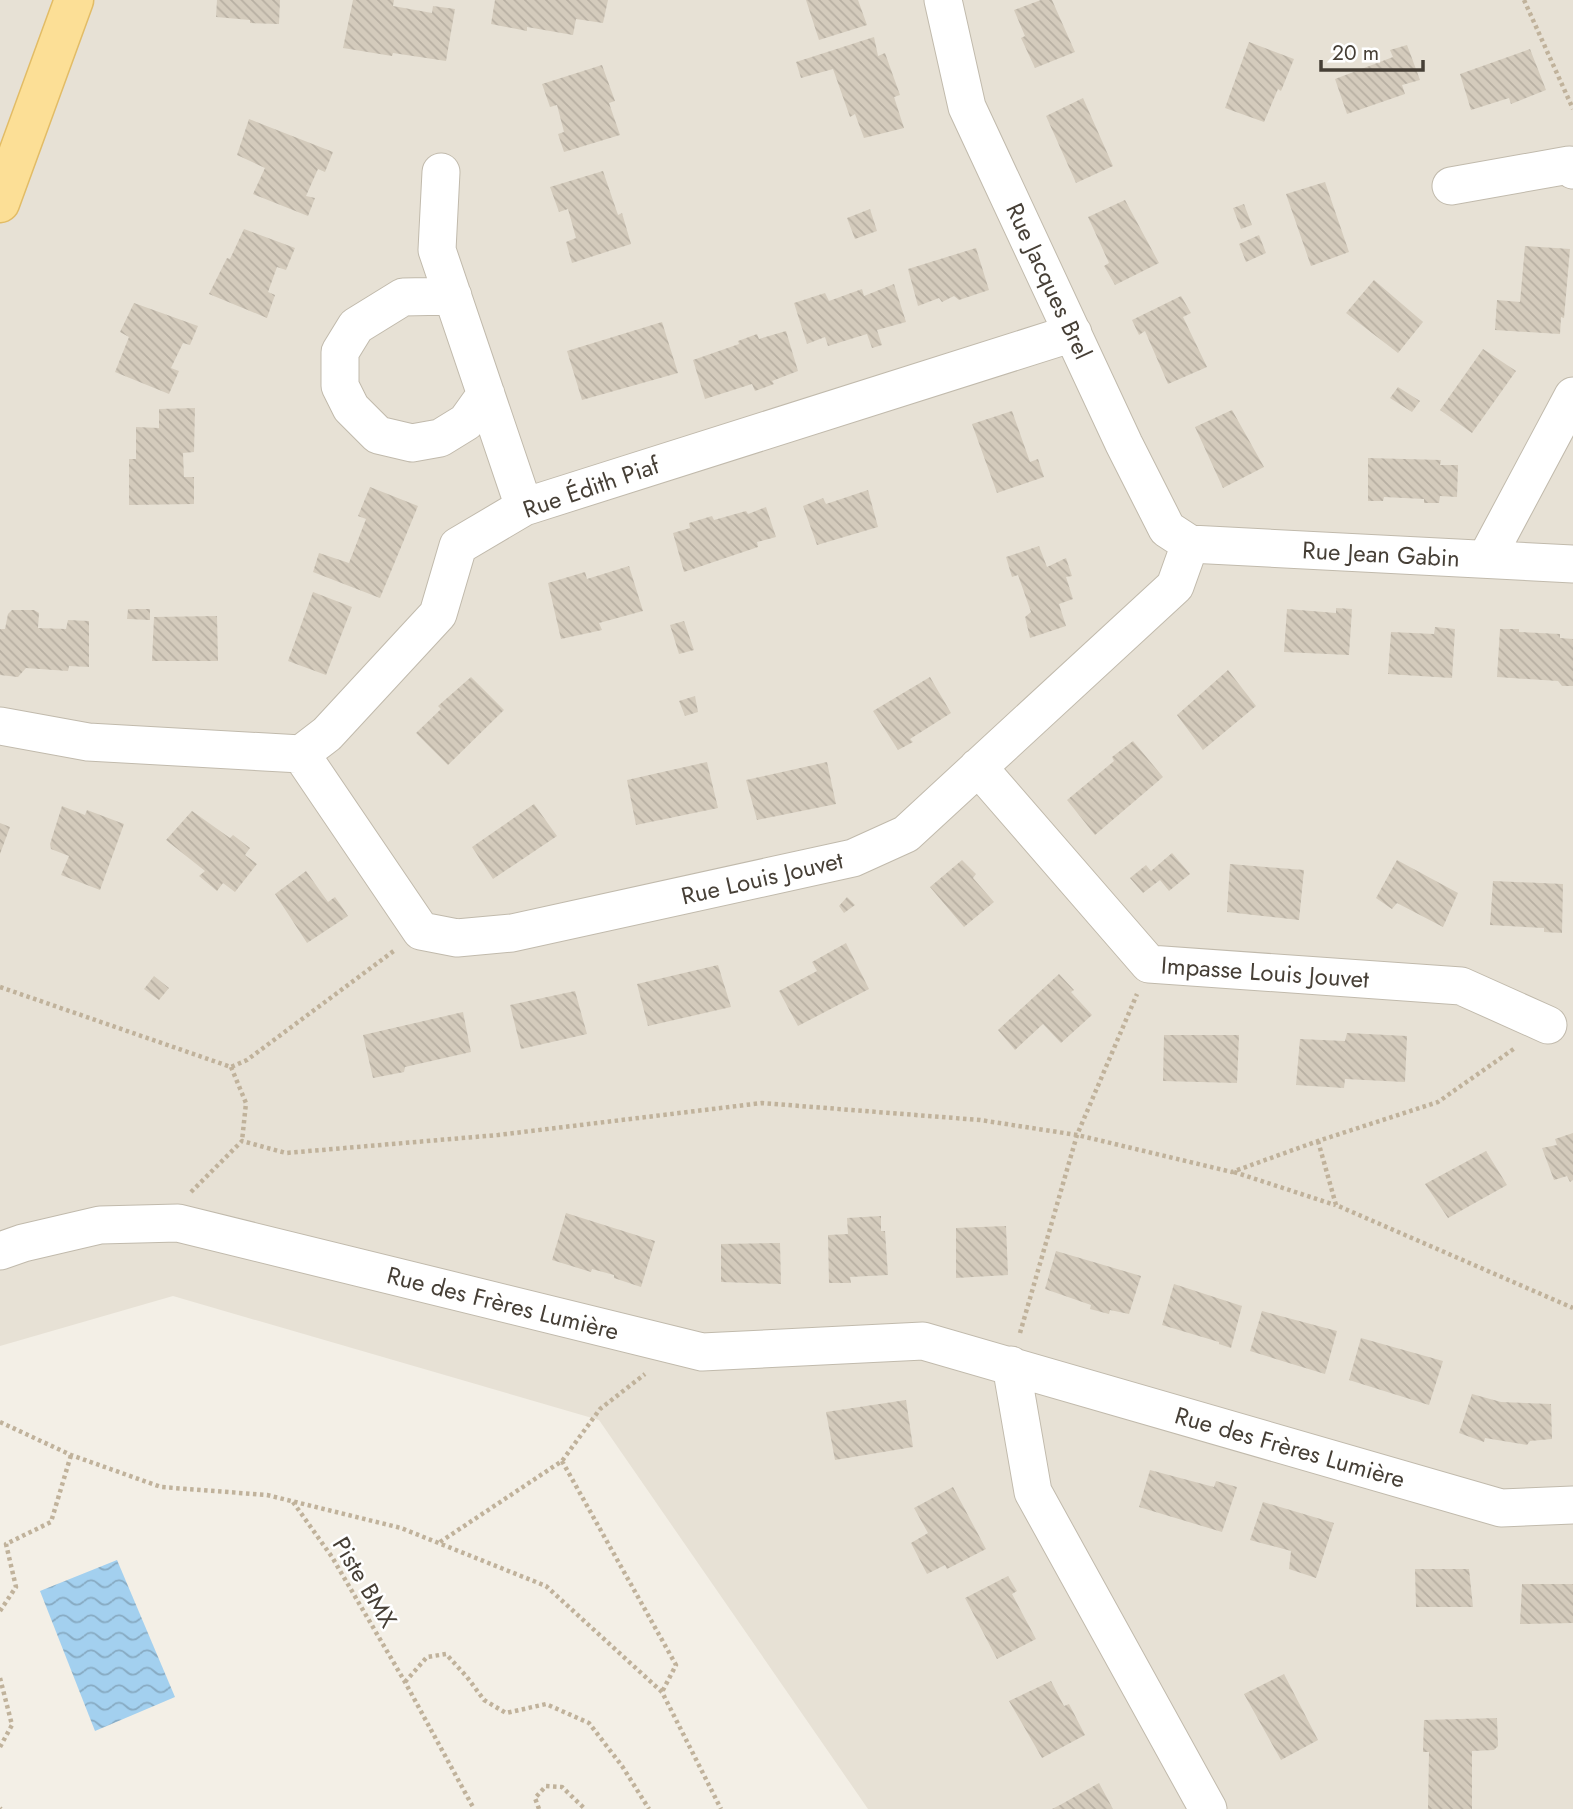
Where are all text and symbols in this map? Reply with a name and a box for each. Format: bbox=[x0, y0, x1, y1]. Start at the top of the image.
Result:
scale bar bbox=[1321, 28, 1422, 72]
text: 20 m bbox=[1332, 38, 1379, 68]
street label: Rue Jacques Brel bbox=[997, 197, 1101, 365]
street label: Rue Édith Piaf bbox=[518, 447, 665, 527]
street label: Rue Jean Gabin bbox=[1301, 532, 1461, 576]
street label: Rue Louis Jouvet bbox=[678, 842, 847, 914]
street label: Impasse Louis Jouvet bbox=[1160, 947, 1370, 997]
street label: Rue des Frères Lumière bbox=[383, 1257, 623, 1349]
street label: Rue des Frères Lumière bbox=[1171, 1397, 1409, 1497]
street label: Piste BMX bbox=[324, 1530, 406, 1635]

